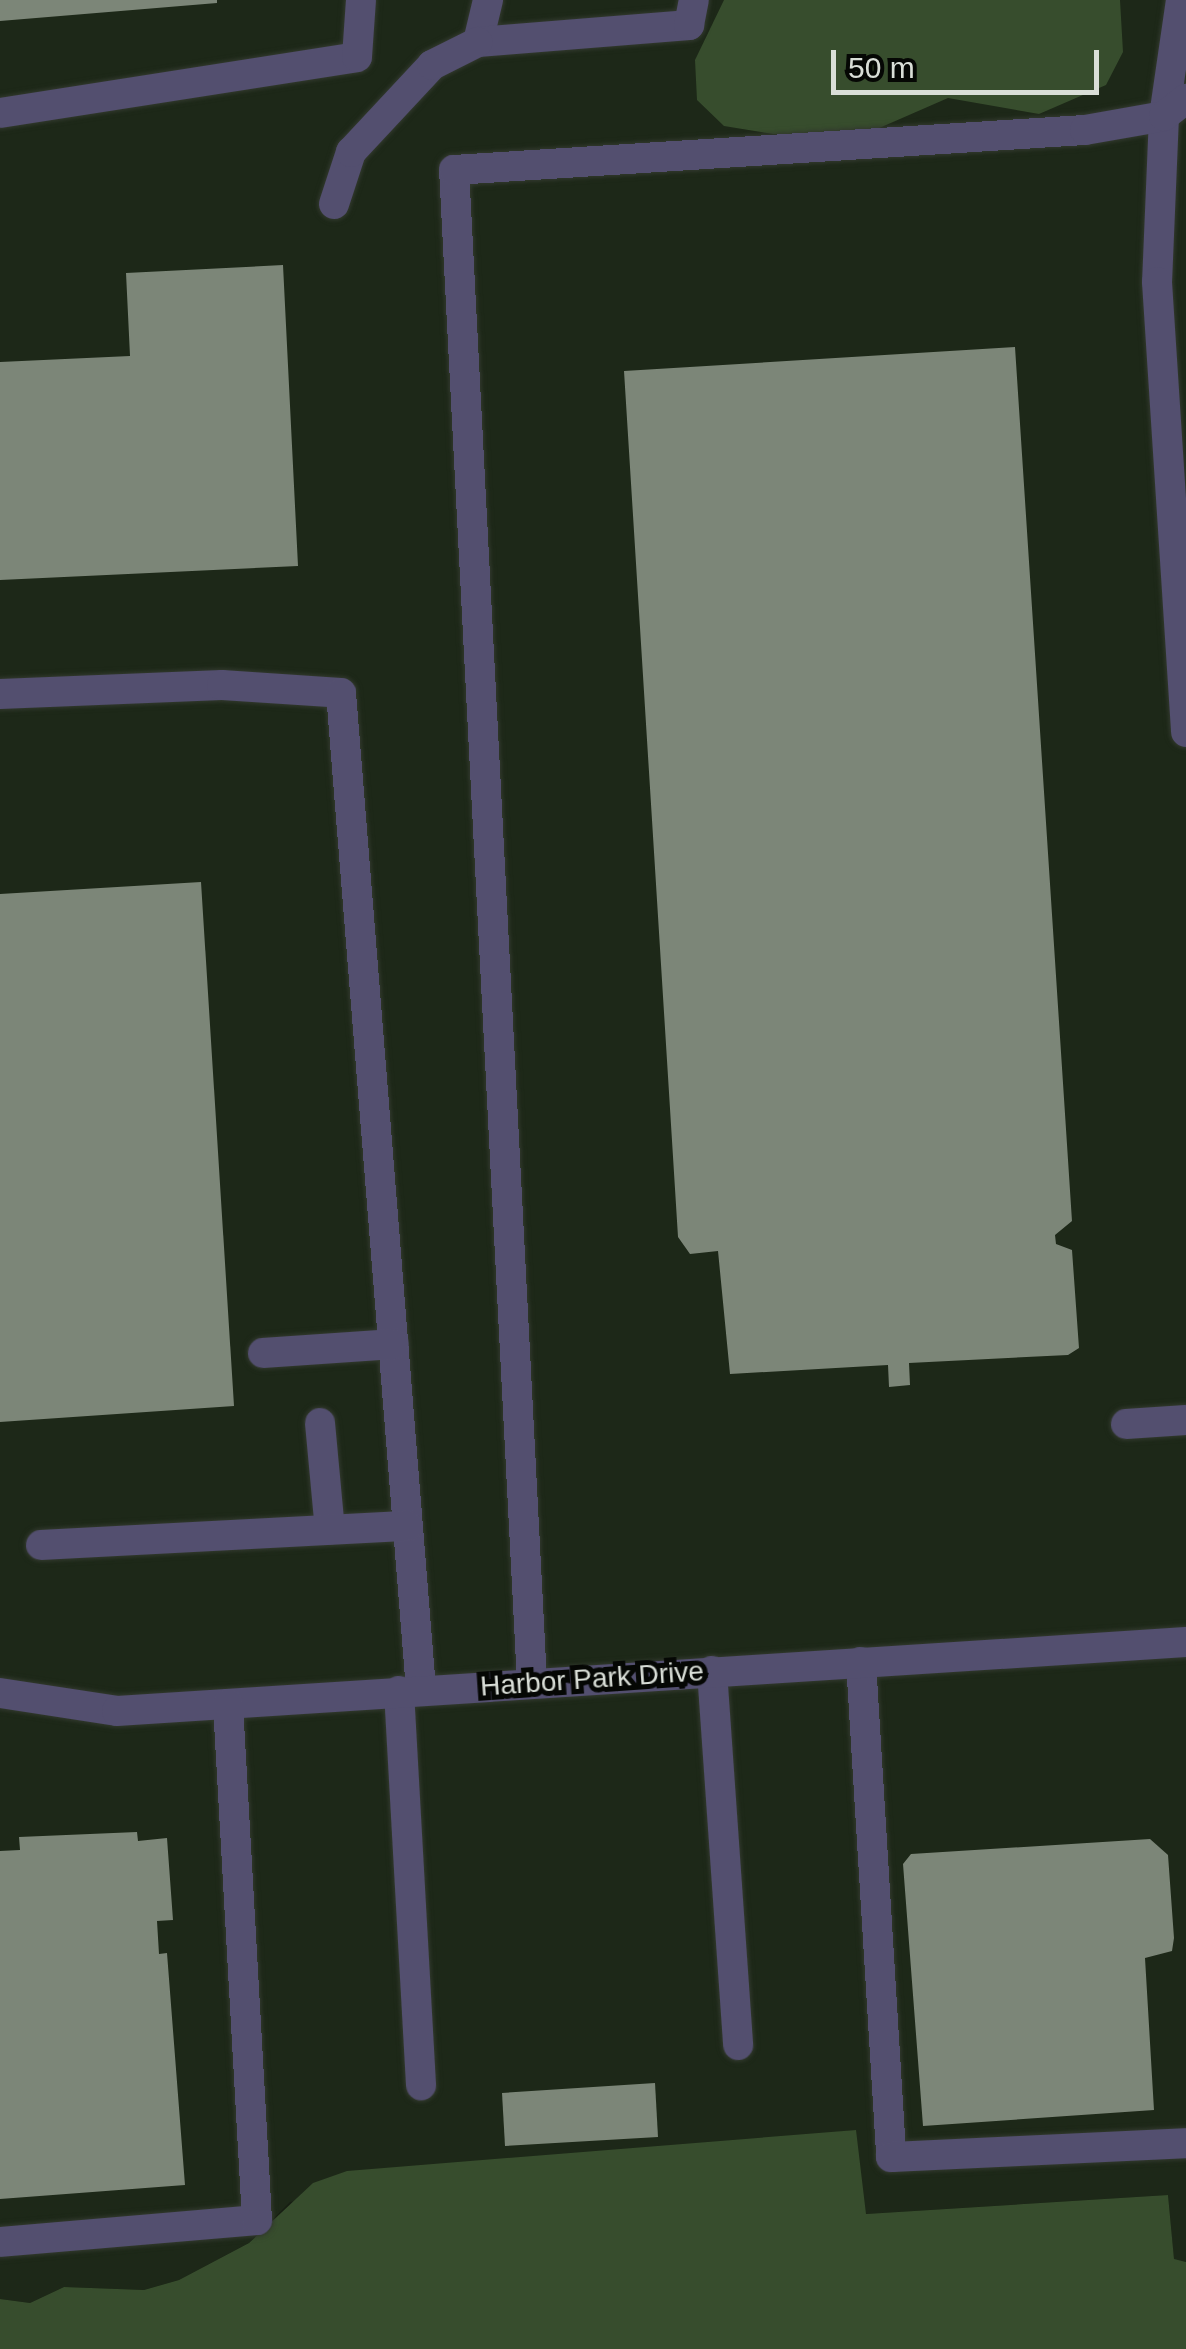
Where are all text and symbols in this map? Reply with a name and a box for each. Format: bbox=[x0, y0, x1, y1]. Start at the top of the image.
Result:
scale bar bbox=[836, 30, 1104, 92]
text: 50 m bbox=[848, 51, 915, 84]
street label: Harbor Park Drive bbox=[479, 1654, 705, 1704]

